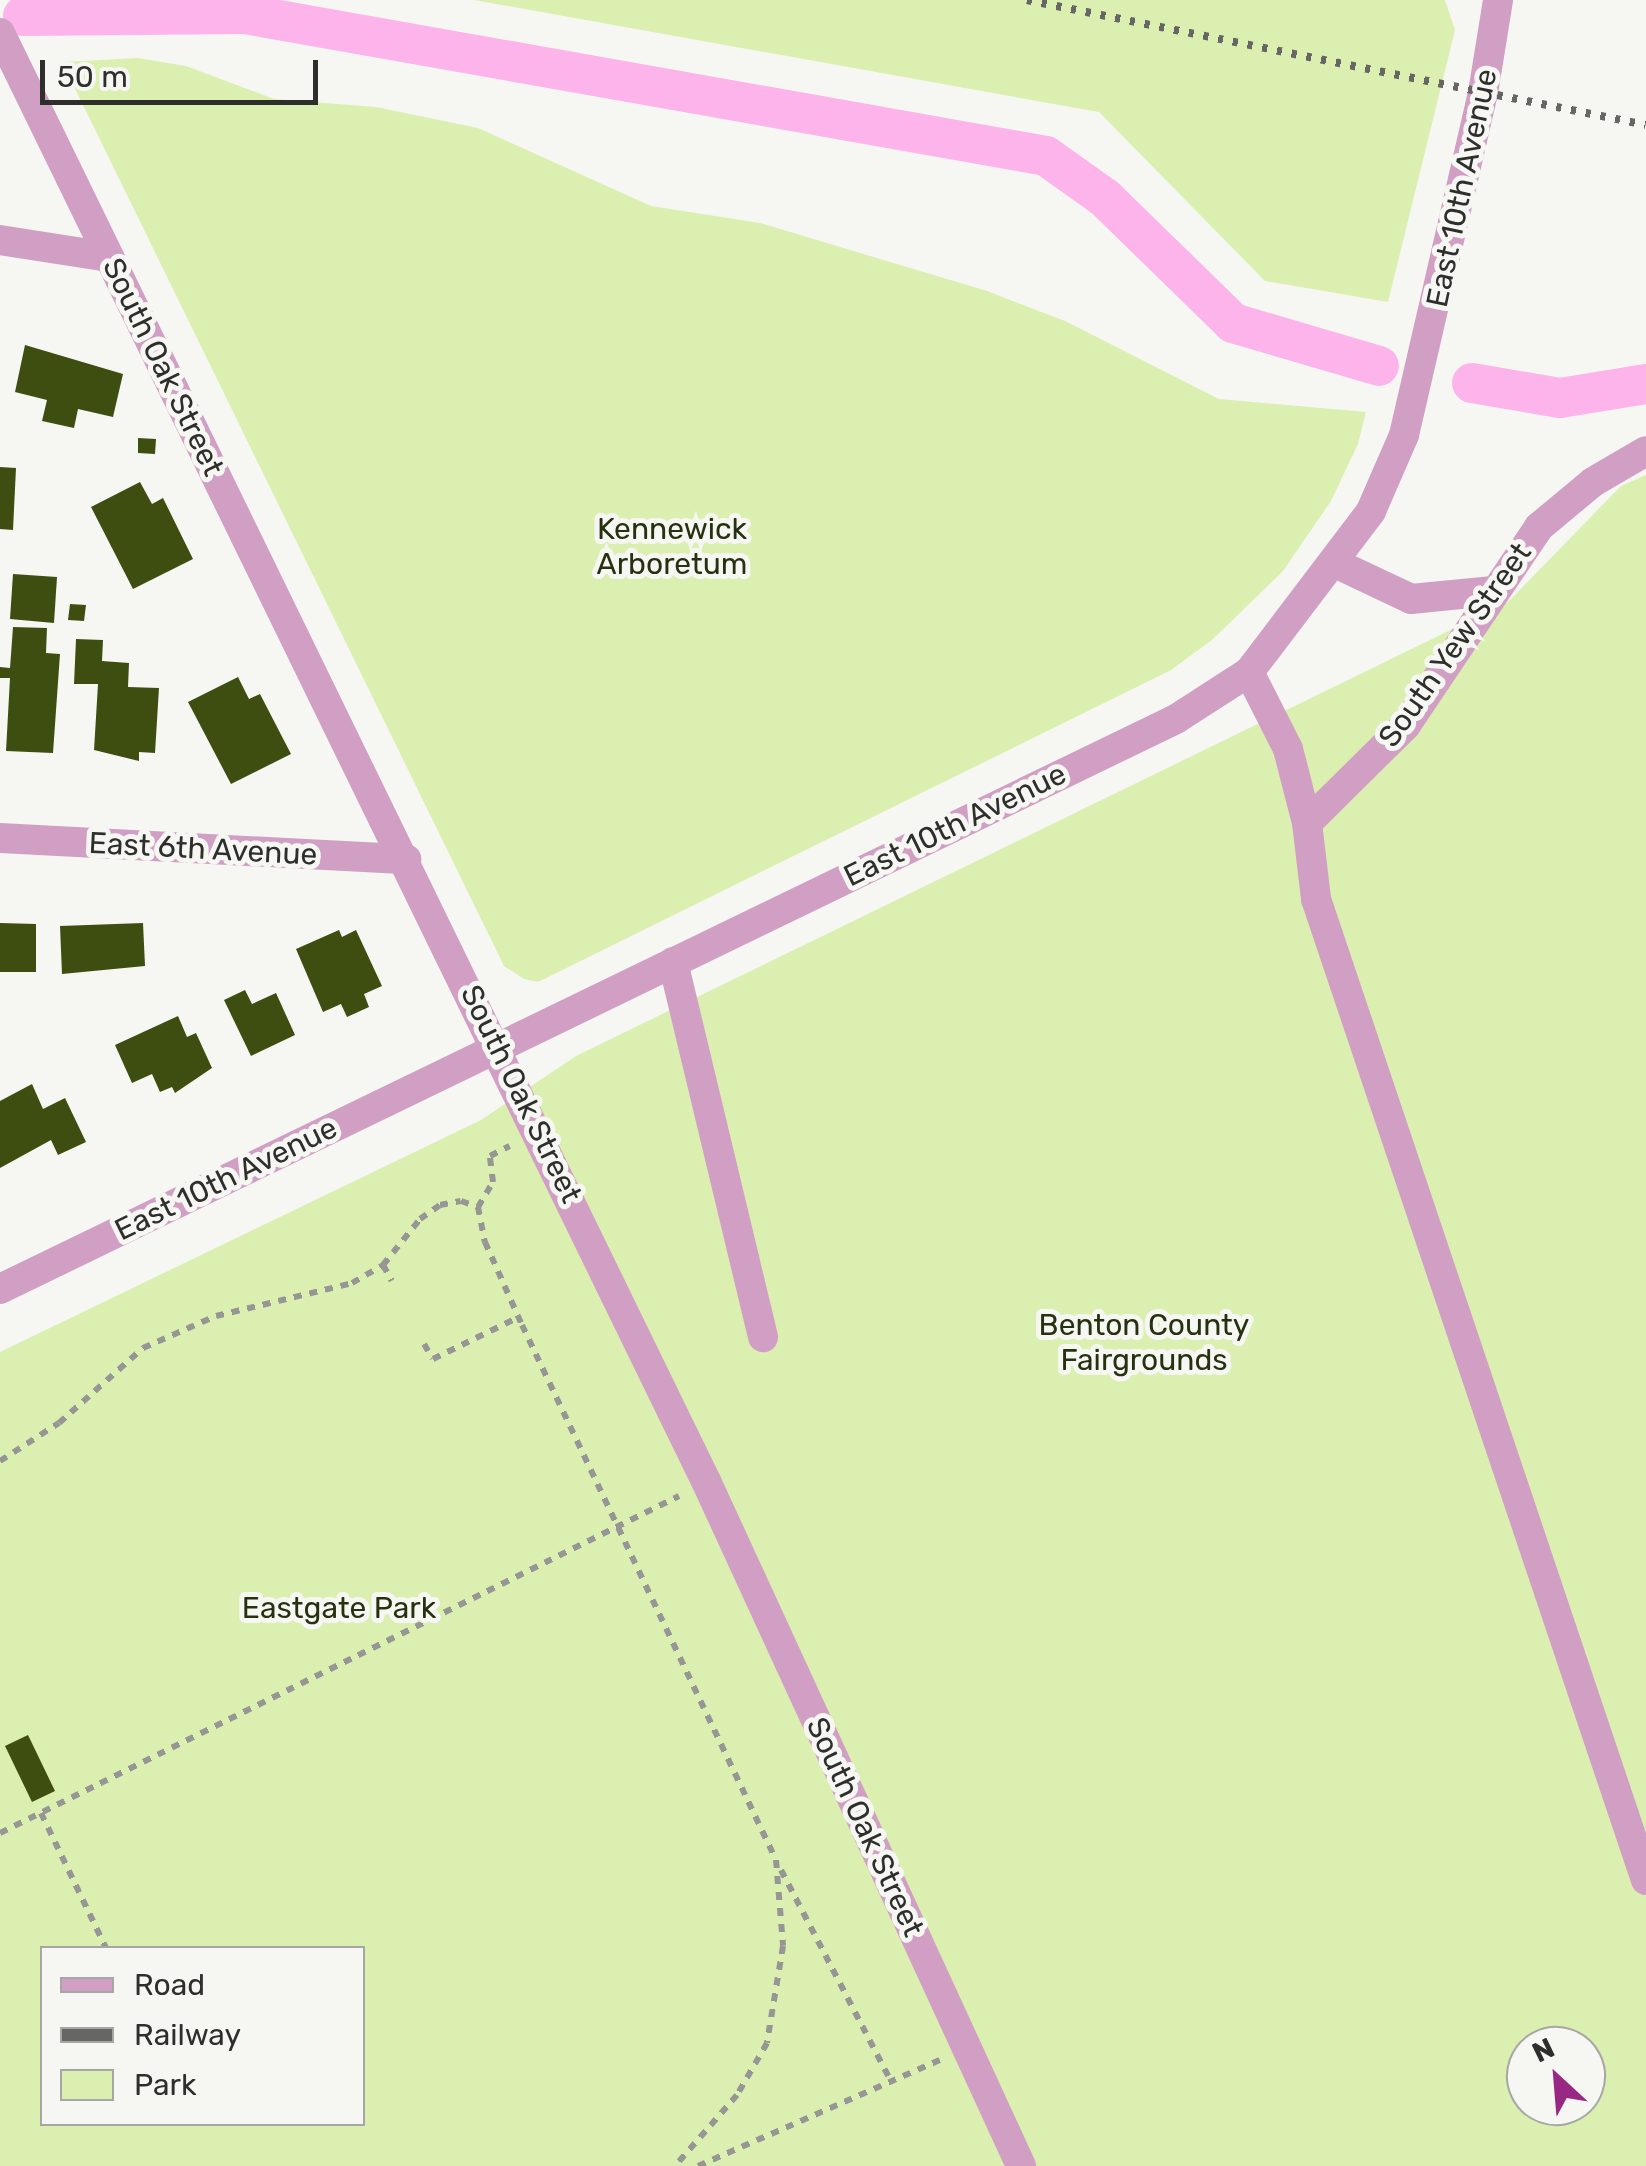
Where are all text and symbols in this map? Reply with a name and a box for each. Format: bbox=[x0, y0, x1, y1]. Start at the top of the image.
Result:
scale bar bbox=[45, 40, 322, 102]
text: 50 m bbox=[57, 59, 128, 95]
street label: East 10th Avenue bbox=[1419, 65, 1505, 311]
street label: South Oak Street bbox=[95, 252, 231, 482]
park label: Kennewick Arboretum bbox=[597, 511, 747, 582]
street label: South Yew Street bbox=[1371, 535, 1539, 755]
street label: East 10th Avenue bbox=[838, 755, 1072, 895]
street label: East 6th Avenue bbox=[87, 825, 319, 873]
street label: South Oak Street bbox=[453, 979, 589, 1209]
street label: East 10th Avenue bbox=[109, 1109, 343, 1249]
park label: Benton County Fairgrounds bbox=[1039, 1307, 1249, 1378]
park label: Eastgate Park bbox=[242, 1590, 436, 1626]
street label: South Oak Street bbox=[798, 1712, 932, 1942]
legend bbox=[40, 1946, 365, 2126]
text: Road bbox=[134, 1967, 205, 2003]
text: Railway bbox=[134, 2017, 241, 2053]
north arrow bbox=[1506, 2026, 1606, 2126]
text: N bbox=[1527, 2031, 1560, 2070]
text: Park bbox=[134, 2067, 196, 2103]

